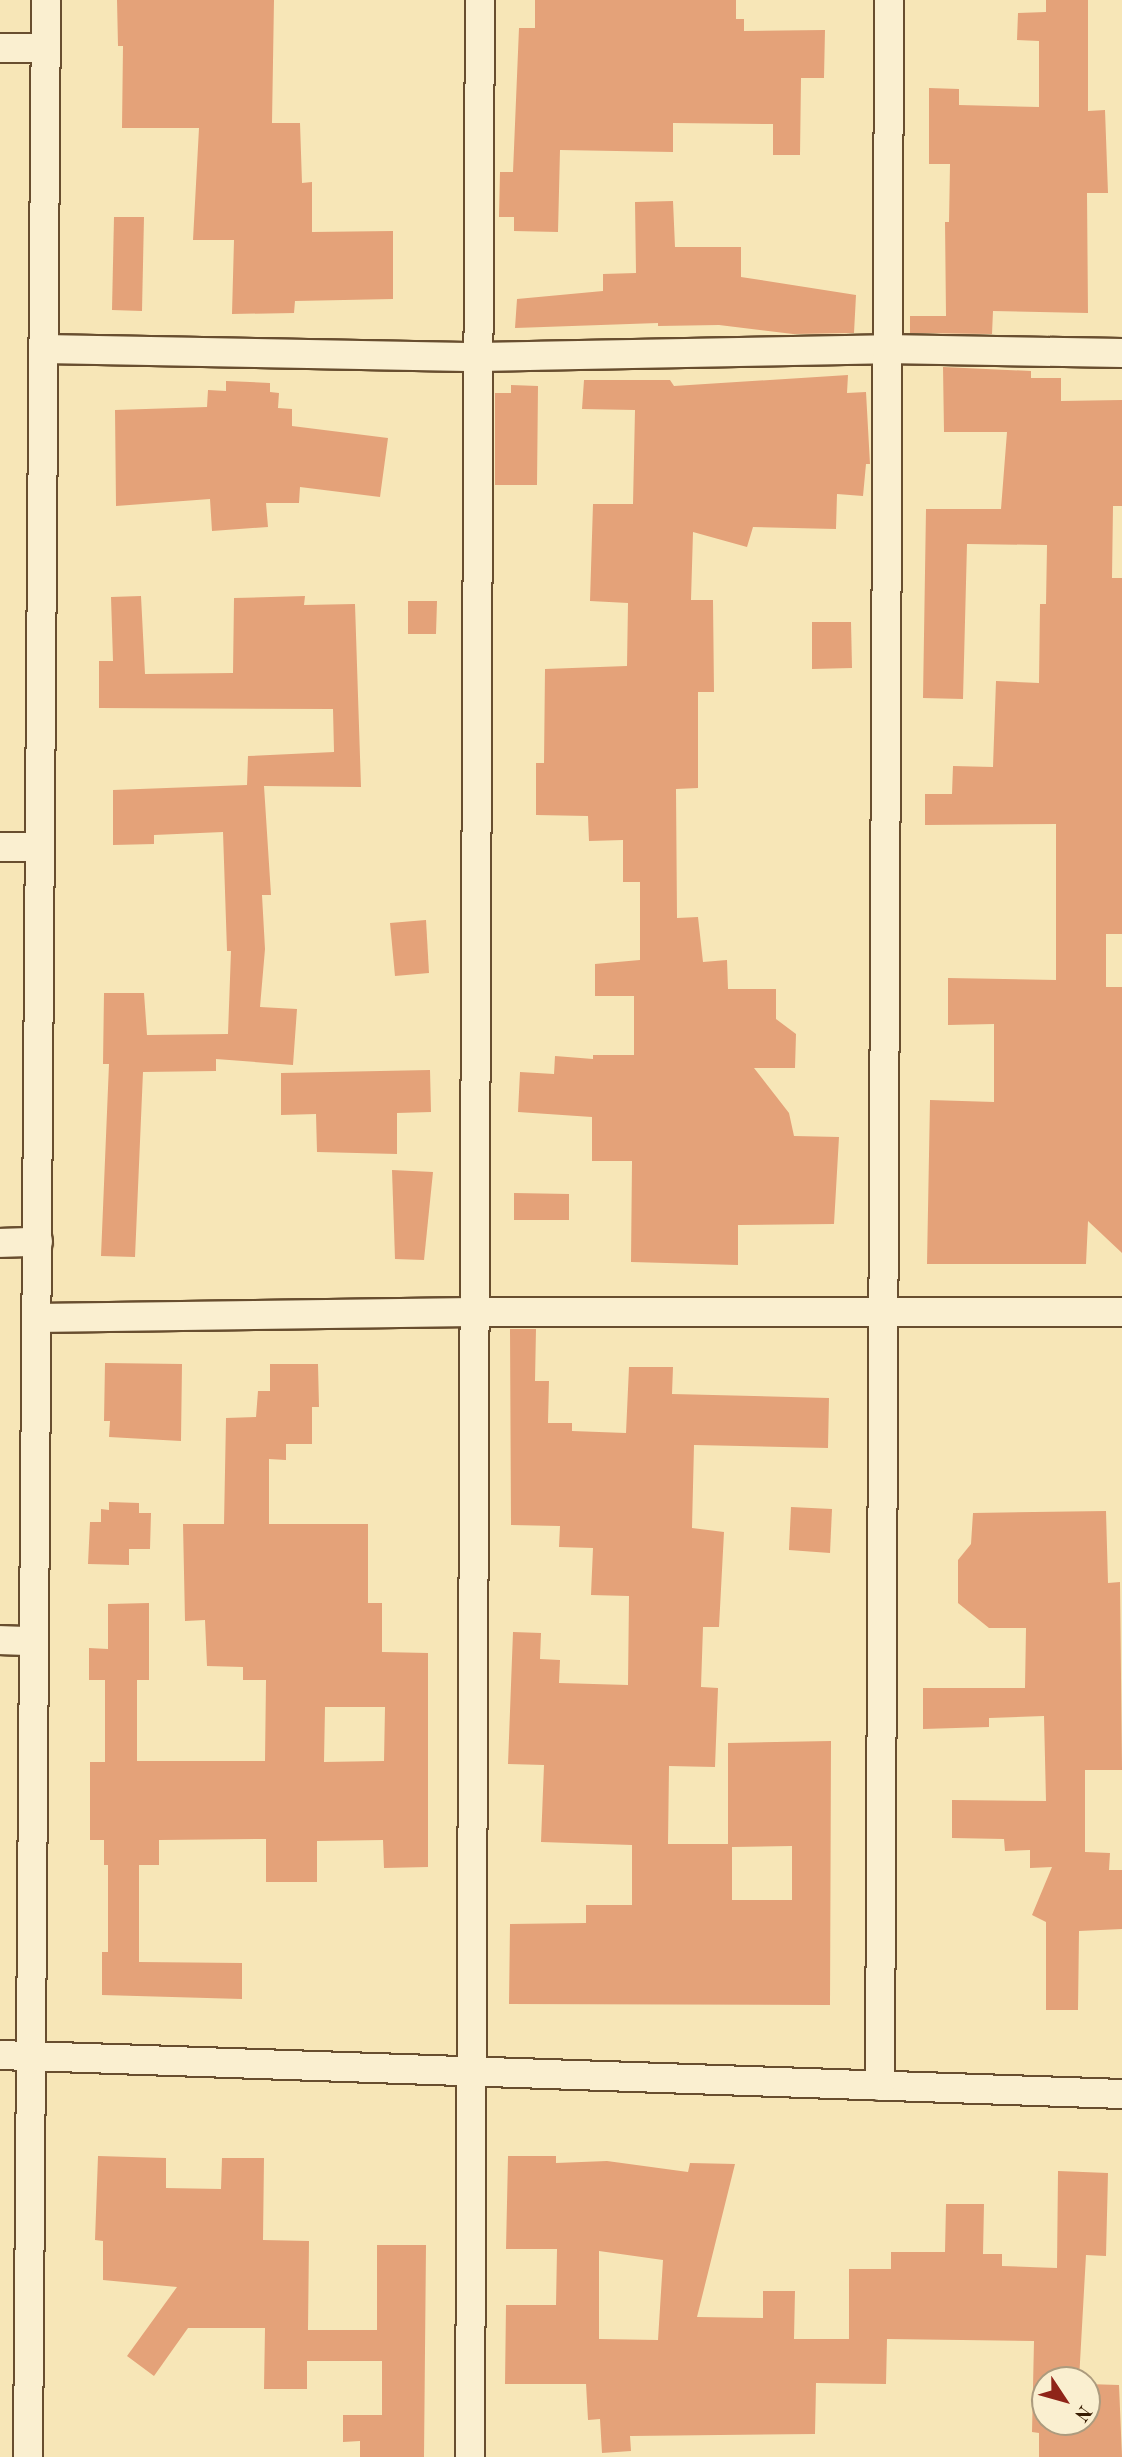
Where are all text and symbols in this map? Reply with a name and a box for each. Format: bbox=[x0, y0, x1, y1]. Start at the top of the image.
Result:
north arrow bbox=[1031, 2366, 1101, 2436]
text: N bbox=[1070, 2401, 1094, 2424]

